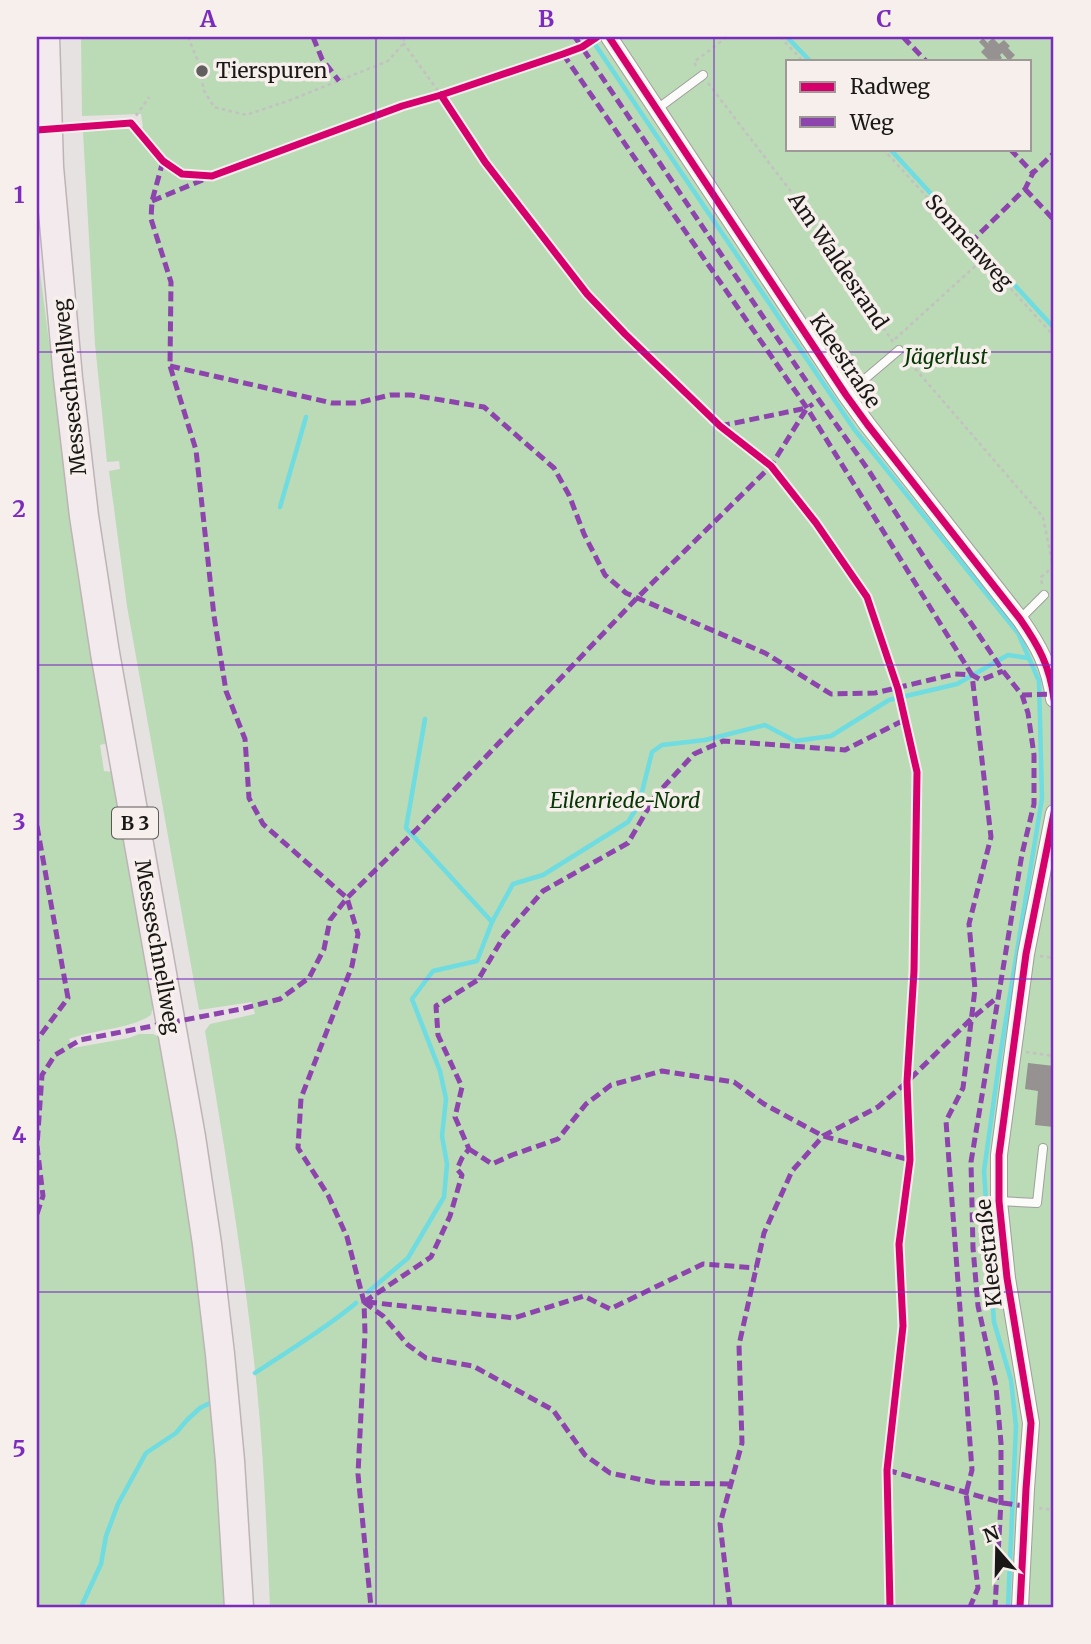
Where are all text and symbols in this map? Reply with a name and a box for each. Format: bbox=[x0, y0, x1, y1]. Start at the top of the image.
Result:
text: A bbox=[199, 4, 217, 33]
text: B bbox=[538, 4, 554, 33]
text: C bbox=[876, 4, 892, 33]
place label: Tierspuren bbox=[216, 57, 328, 84]
legend bbox=[786, 60, 1032, 150]
marker: Tierspuren bbox=[194, 63, 210, 79]
text: Radweg bbox=[850, 73, 930, 100]
text: Weg bbox=[849, 109, 894, 136]
text: 1 bbox=[14, 180, 25, 209]
street label: Am Waldesrand bbox=[782, 186, 894, 335]
street label: Sonnenweg bbox=[920, 189, 1019, 295]
street label: Messeschnellweg bbox=[47, 297, 92, 476]
street label: Kleestraße bbox=[804, 308, 887, 413]
park label: Jägerlust bbox=[902, 343, 988, 370]
text: 2 bbox=[12, 494, 26, 523]
park label: Eilenriede-Nord bbox=[550, 787, 700, 814]
text: 3 bbox=[12, 807, 26, 836]
road number: B 3 bbox=[112, 808, 158, 838]
street label: Messeschnellweg bbox=[129, 857, 186, 1037]
text: 4 bbox=[12, 1120, 27, 1149]
street label: Kleestraße bbox=[969, 1198, 1008, 1308]
text: 5 bbox=[12, 1434, 26, 1463]
north arrow bbox=[962, 1514, 1032, 1584]
text: N bbox=[980, 1520, 1002, 1548]

